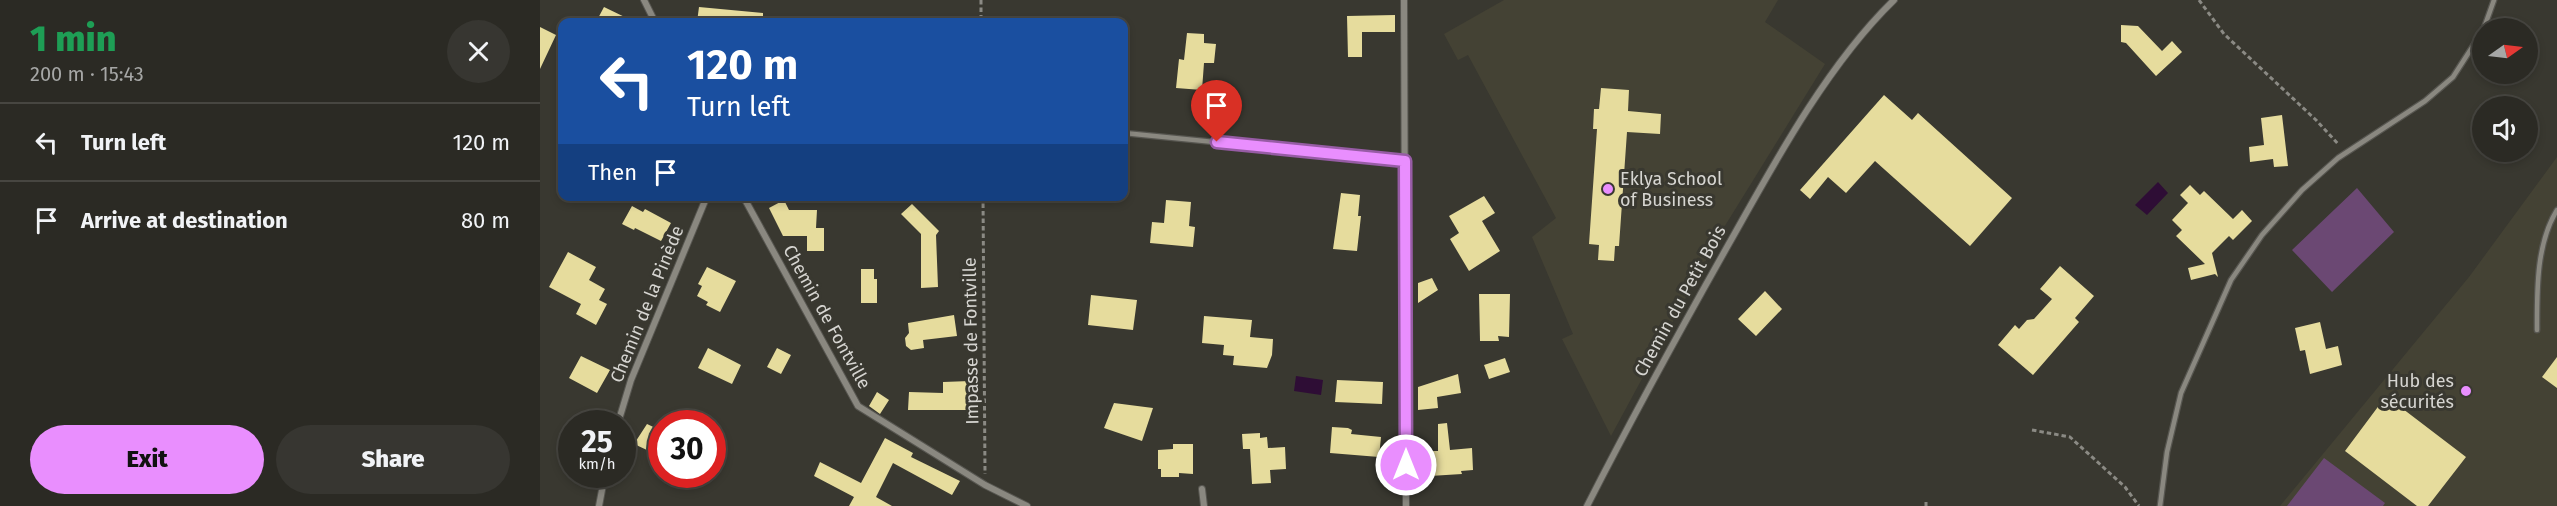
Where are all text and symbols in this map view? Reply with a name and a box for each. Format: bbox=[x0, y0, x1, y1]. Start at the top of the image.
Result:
text: 1 min bbox=[30, 17, 116, 61]
north arrow bbox=[2472, 18, 2538, 84]
map controls bbox=[2472, 18, 2538, 162]
button: close bbox=[447, 20, 510, 83]
text: 120 m bbox=[687, 40, 798, 90]
icon: left bbox=[588, 42, 666, 120]
text: 200 m · 15:43 bbox=[30, 62, 144, 86]
pin bbox=[1191, 80, 1242, 142]
icon: arrive bbox=[1200, 89, 1233, 122]
text: Turn left bbox=[687, 91, 790, 123]
button: sound bbox=[2472, 96, 2538, 162]
icon: left bbox=[30, 126, 63, 159]
text: Turn left bbox=[81, 129, 166, 156]
text: 120 m bbox=[453, 129, 510, 156]
icon: arrive bbox=[649, 156, 682, 189]
text: Then bbox=[588, 159, 637, 186]
place label: Eklya School of Business bbox=[1620, 168, 1722, 211]
marker: Eklya School of Business bbox=[1601, 182, 1615, 196]
icon: arrive bbox=[30, 204, 63, 237]
text: Arrive at destination bbox=[81, 207, 288, 234]
text: 80 m bbox=[461, 207, 510, 234]
street label: Chemin du Petit Bois bbox=[1629, 221, 1731, 381]
street label: Chemin de la Pinède bbox=[605, 222, 689, 386]
street label: Chemin de Fontville bbox=[778, 241, 876, 393]
street label: Impasse de Fontville bbox=[959, 257, 983, 425]
place label: Hub des sécurités bbox=[2380, 370, 2454, 413]
marker: Hub des sécurités bbox=[2459, 384, 2473, 398]
speed limit sign: 30 bbox=[648, 410, 726, 488]
text: 25 bbox=[581, 424, 613, 460]
button: Exit bbox=[30, 425, 264, 494]
button: Share bbox=[276, 425, 510, 494]
position arrow bbox=[1374, 433, 1438, 497]
text: km/h bbox=[578, 455, 616, 473]

